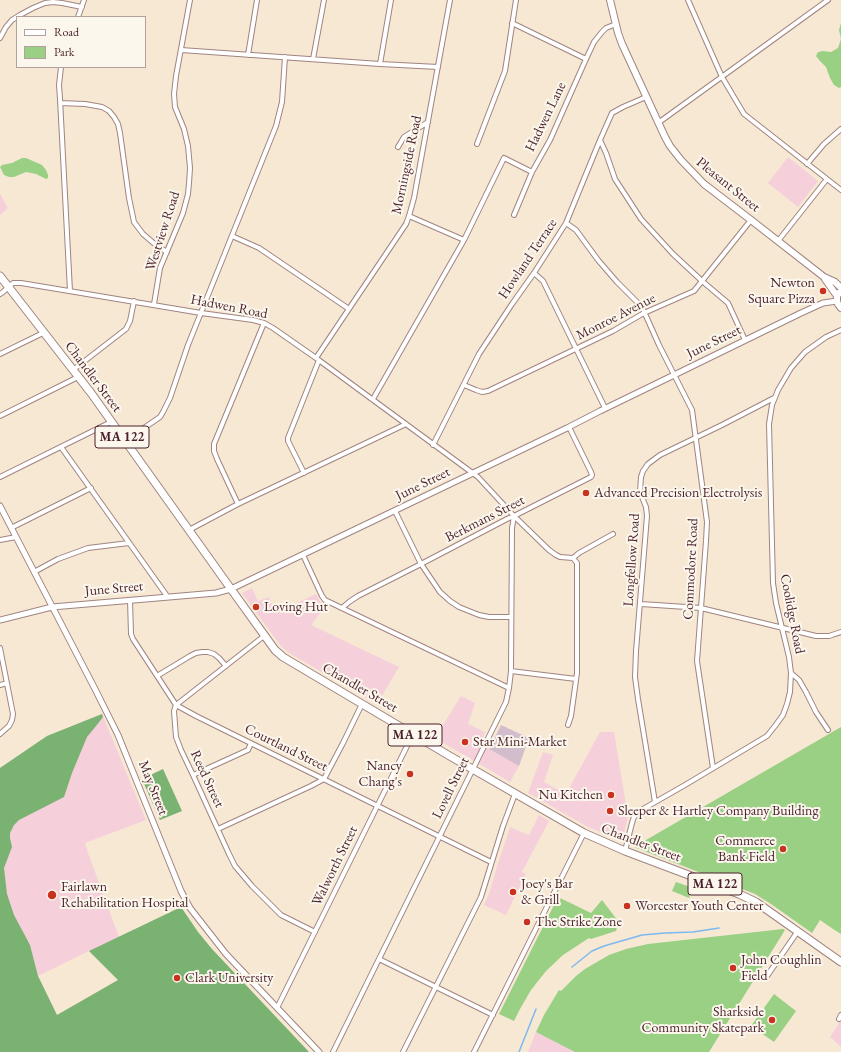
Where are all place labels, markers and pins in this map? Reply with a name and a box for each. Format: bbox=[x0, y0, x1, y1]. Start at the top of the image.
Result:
place label: Newton Square Pizza bbox=[748, 275, 815, 308]
marker: Newton Square Pizza bbox=[818, 286, 828, 296]
place label: Advanced Precision Electrolysis bbox=[594, 485, 762, 501]
marker: Advanced Precision Electrolysis bbox=[581, 488, 591, 498]
place label: Loving Hut bbox=[264, 599, 328, 615]
marker: Loving Hut bbox=[251, 602, 261, 612]
place label: Star Mini-Market bbox=[473, 734, 567, 750]
marker: Star Mini-Market bbox=[460, 737, 470, 747]
place label: Nancy Chang's bbox=[358, 758, 402, 790]
marker: Nancy Chang's bbox=[405, 769, 415, 779]
place label: Nu Kitchen bbox=[539, 787, 603, 803]
marker: Nu Kitchen bbox=[606, 790, 616, 800]
place label: Sleeper & Hartley Company Building bbox=[618, 803, 818, 819]
marker: Sleeper & Hartley Company Building bbox=[605, 806, 615, 816]
place label: Commerce Bank Field bbox=[715, 833, 775, 866]
marker: Commerce Bank Field bbox=[778, 844, 788, 854]
place label: Joey's Bar & Grill bbox=[521, 876, 573, 908]
place label: Fairlawn Rehabilitation Hospital bbox=[61, 879, 188, 912]
marker: Joey's Bar & Grill bbox=[508, 887, 518, 897]
marker: Fairlawn Rehabilitation Hospital bbox=[46, 889, 58, 901]
place label: Worcester Youth Center bbox=[635, 898, 763, 914]
marker: Worcester Youth Center bbox=[622, 901, 632, 911]
place label: The Strike Zone bbox=[535, 914, 622, 930]
marker: The Strike Zone bbox=[522, 917, 532, 927]
place label: John Coughlin Field bbox=[741, 952, 822, 984]
marker: John Coughlin Field bbox=[728, 963, 738, 973]
place label: Clark University bbox=[185, 970, 273, 986]
marker: Clark University bbox=[172, 973, 182, 983]
place label: Sharkside Community Skatepark bbox=[641, 1004, 764, 1036]
marker: Sharkside Community Skatepark bbox=[767, 1015, 777, 1025]

